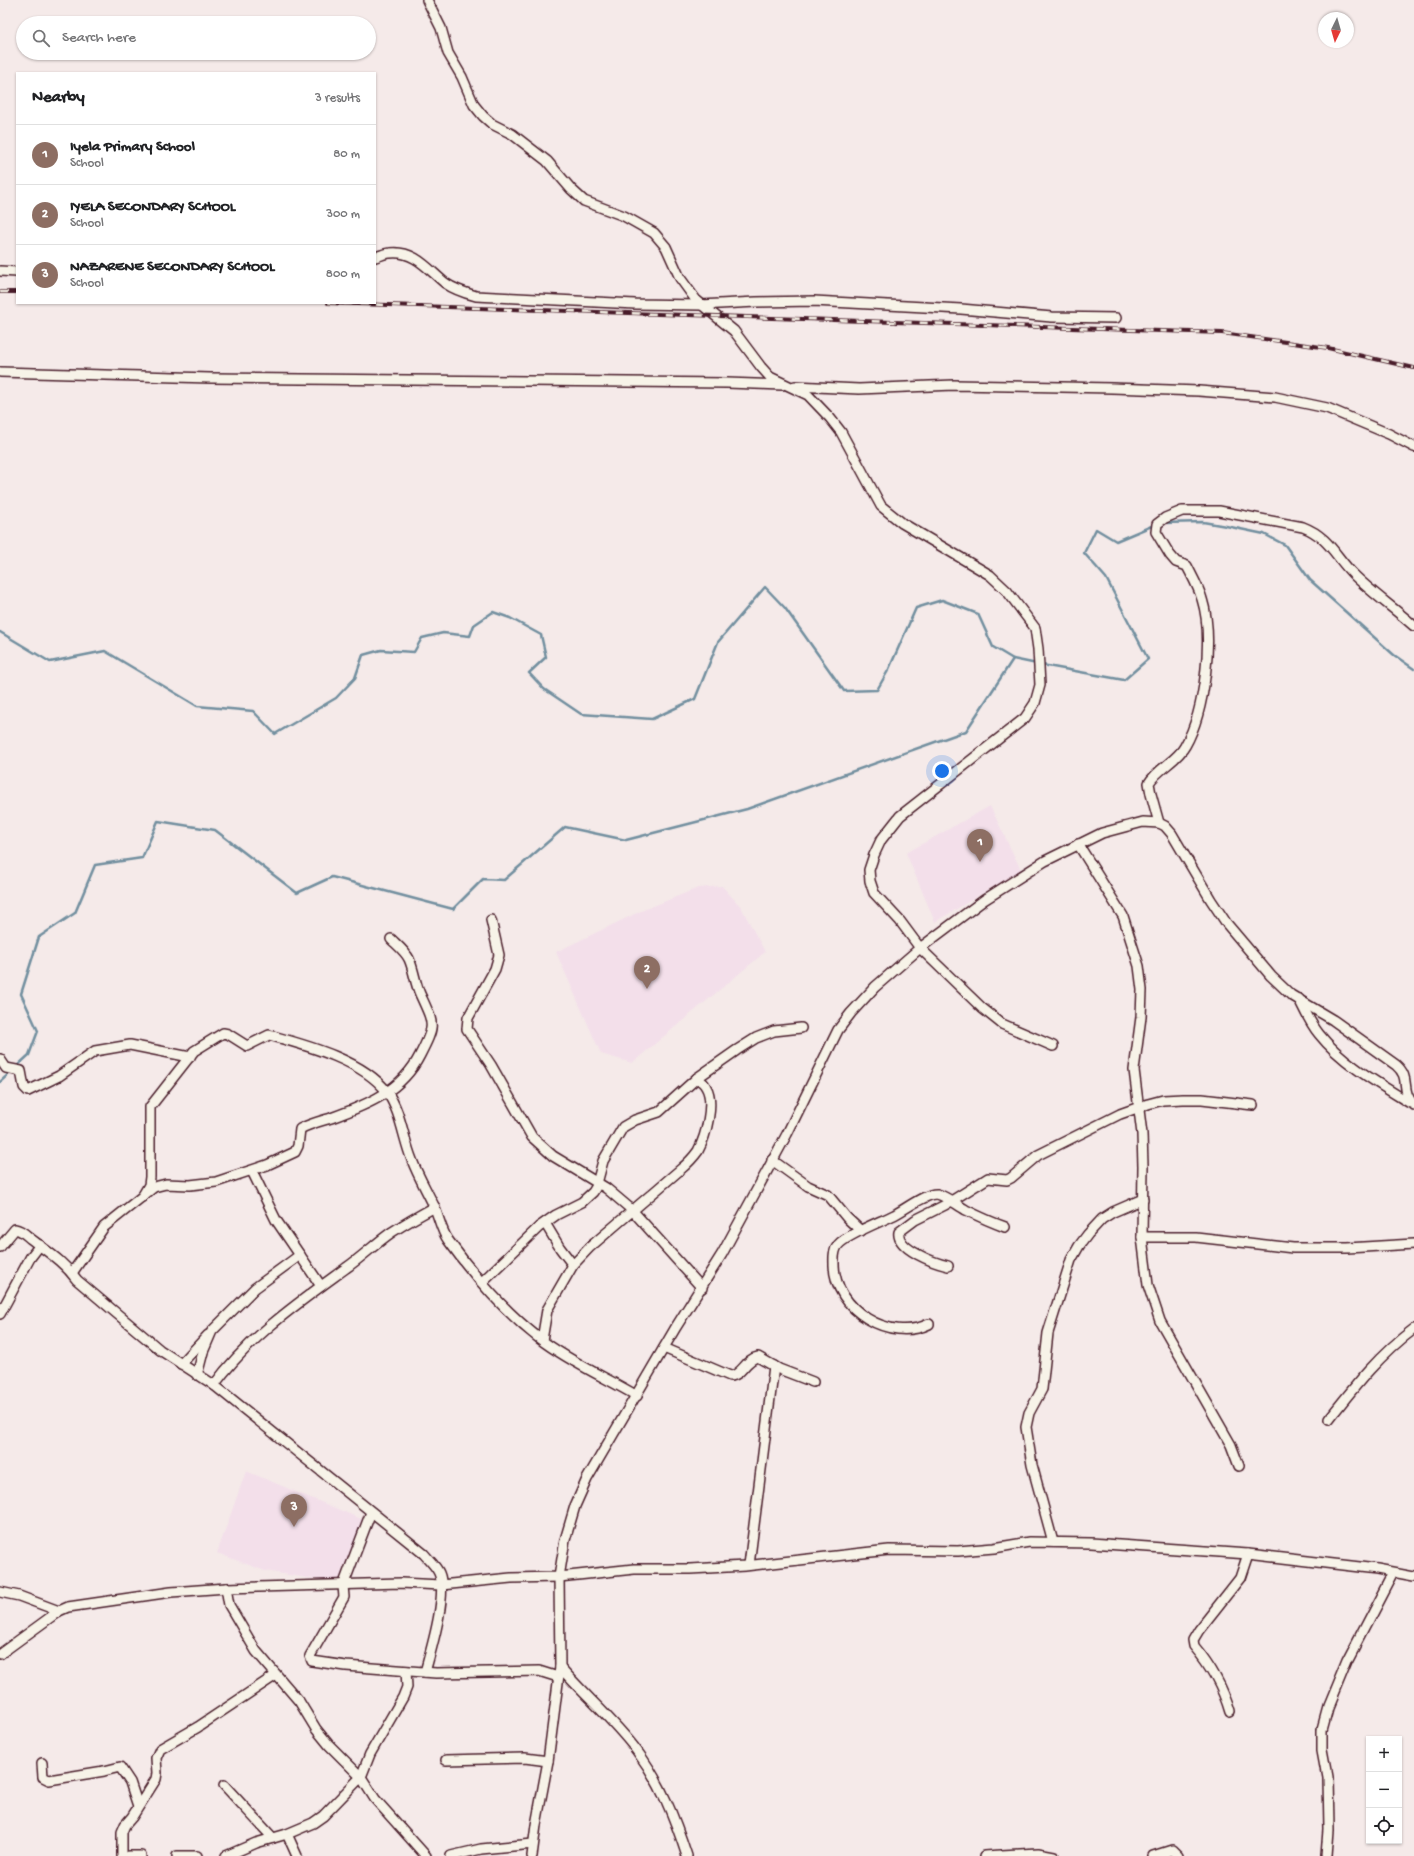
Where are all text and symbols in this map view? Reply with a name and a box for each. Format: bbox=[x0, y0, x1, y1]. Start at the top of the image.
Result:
north arrow bbox=[1318, 12, 1354, 48]
search box bbox=[16, 16, 376, 60]
icon: search bbox=[30, 27, 52, 49]
text: Search here bbox=[62, 29, 136, 47]
text: Nearby bbox=[32, 88, 85, 108]
text: 3 results bbox=[315, 91, 360, 106]
text: Iyela Primary School bbox=[70, 138, 195, 156]
text: 1 bbox=[42, 147, 48, 162]
text: 80 m bbox=[333, 147, 360, 162]
text: School bbox=[70, 156, 104, 171]
text: IYELA SECONDARY SCHOOL bbox=[70, 198, 235, 216]
text: 2 bbox=[42, 207, 48, 222]
text: 300 m bbox=[326, 207, 360, 222]
text: School bbox=[70, 216, 104, 231]
text: NAZARENE SECONDARY SCHOOL bbox=[70, 258, 275, 276]
text: 3 bbox=[42, 267, 48, 282]
text: 800 m bbox=[326, 267, 360, 282]
text: School bbox=[70, 276, 104, 291]
your location bbox=[932, 761, 952, 781]
pin: 1 bbox=[967, 829, 993, 862]
pin: 2 bbox=[634, 956, 660, 989]
pin: 3 bbox=[281, 1494, 307, 1527]
map controls bbox=[1366, 1736, 1402, 1844]
button: + bbox=[1366, 1736, 1402, 1772]
button: − bbox=[1366, 1772, 1402, 1808]
button: locate bbox=[1366, 1808, 1402, 1844]

